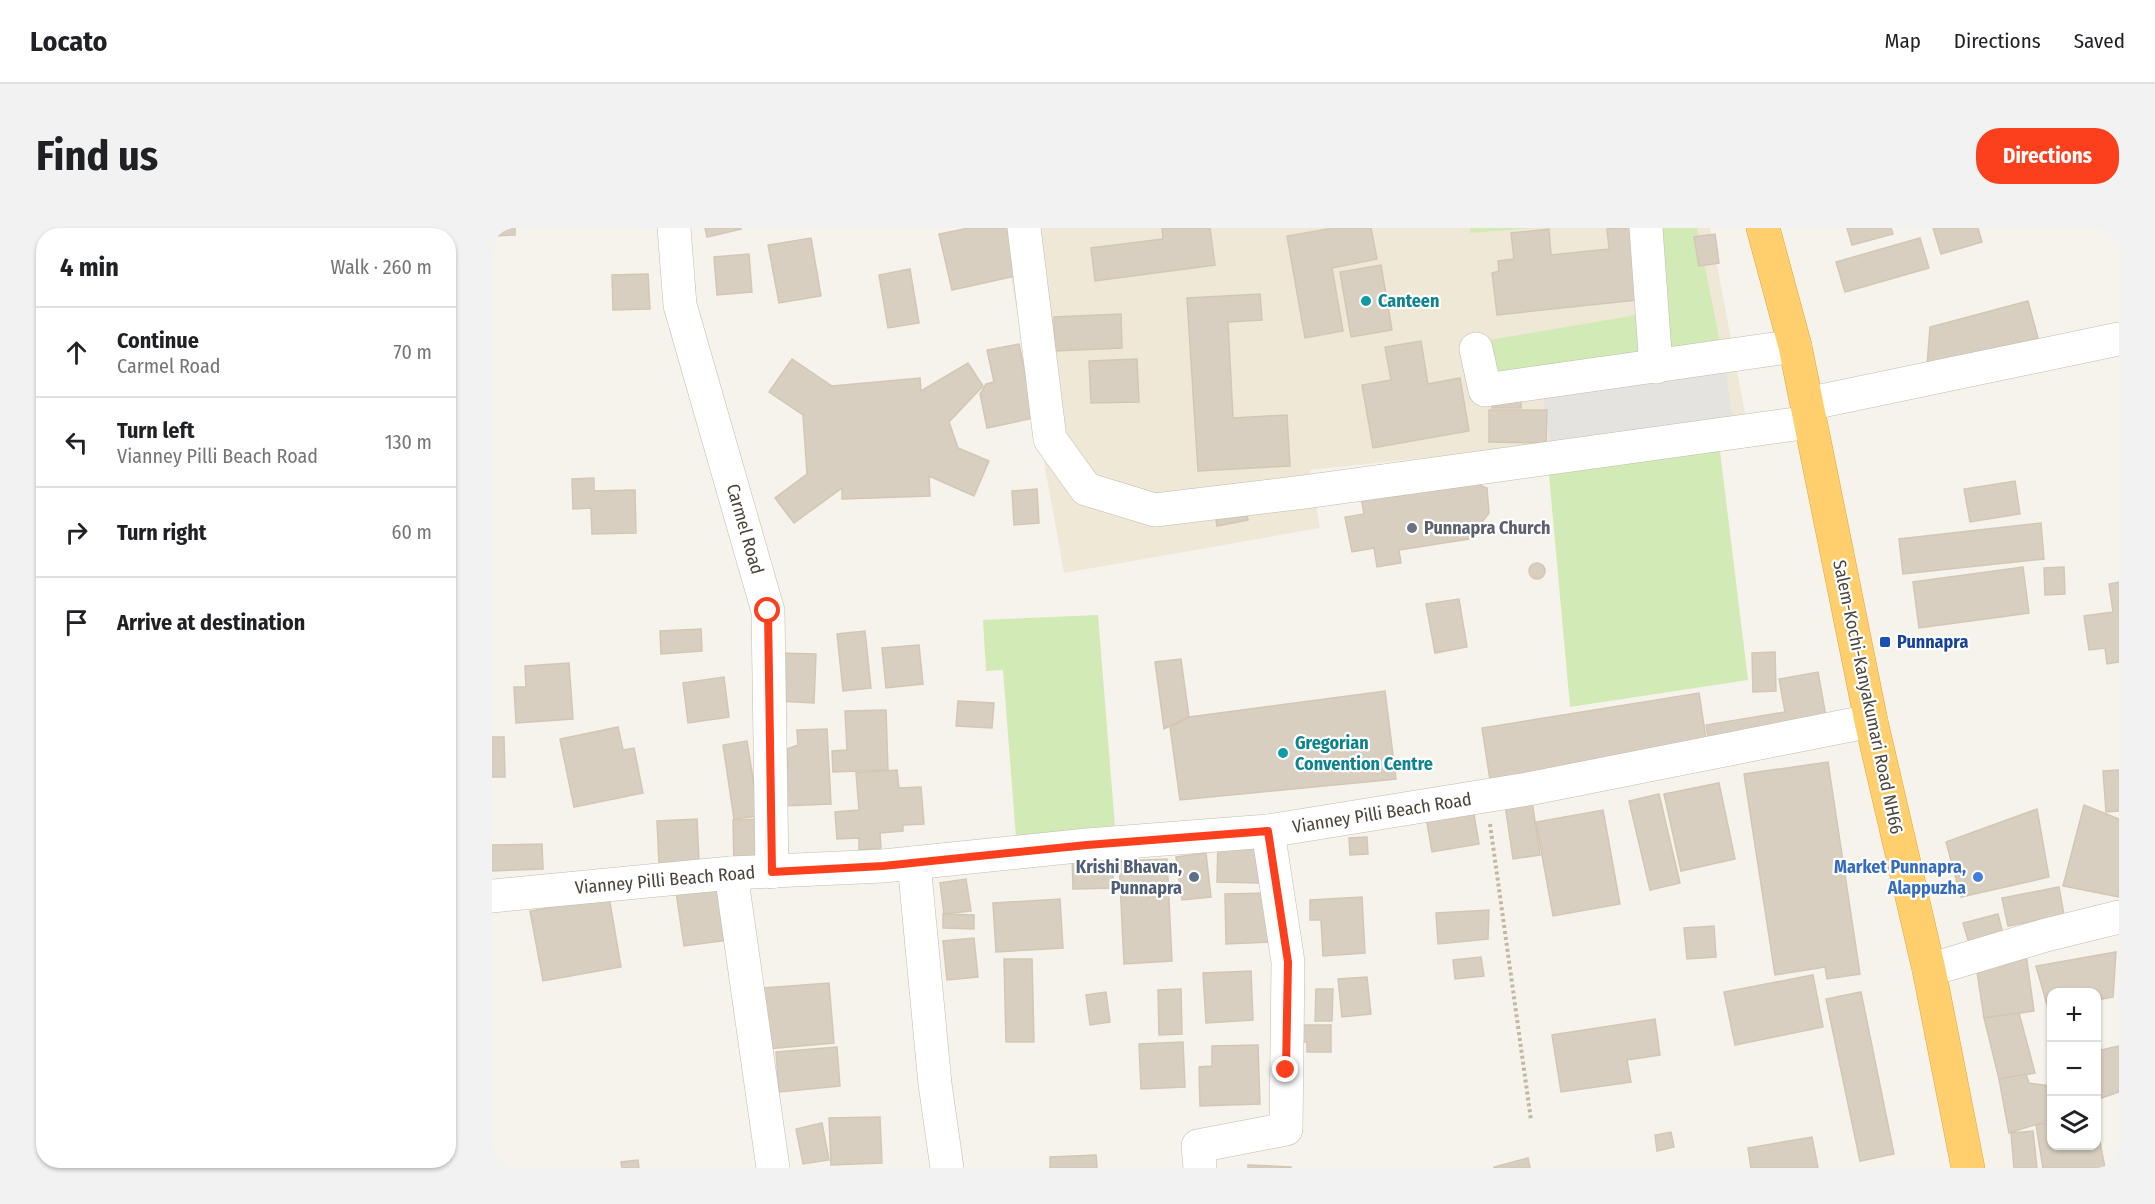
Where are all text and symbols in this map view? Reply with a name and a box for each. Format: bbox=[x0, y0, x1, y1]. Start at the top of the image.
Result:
text: Locato bbox=[30, 25, 108, 58]
text: Map bbox=[1884, 28, 1921, 54]
text: Directions bbox=[1954, 28, 2041, 54]
text: Saved bbox=[2074, 28, 2125, 54]
button: Directions bbox=[1976, 128, 2119, 184]
text: Find us bbox=[36, 131, 158, 181]
text: 4 min bbox=[60, 252, 119, 283]
text: Walk · 260 m bbox=[331, 255, 432, 279]
place label: Canteen bbox=[1378, 290, 1439, 312]
marker: Canteen bbox=[1359, 294, 1373, 308]
text: Continue bbox=[117, 327, 199, 354]
icon: ahead bbox=[60, 336, 93, 369]
text: 70 m bbox=[394, 340, 432, 364]
text: Carmel Road bbox=[117, 354, 220, 378]
text: Turn left bbox=[117, 417, 195, 444]
icon: left bbox=[60, 426, 93, 459]
text: 130 m bbox=[385, 430, 432, 454]
text: Vianney Pilli Beach Road bbox=[117, 444, 318, 468]
street label: Carmel Road bbox=[722, 481, 768, 577]
icon: right bbox=[60, 516, 93, 549]
place label: Punnapra Church bbox=[1424, 517, 1551, 539]
text: Turn right bbox=[117, 519, 206, 546]
text: 60 m bbox=[392, 520, 432, 544]
marker: Punnapra Church bbox=[1405, 521, 1419, 535]
street label: Salem-Kochi-Kanyakumari Road NH66 bbox=[1828, 558, 1908, 836]
route start bbox=[754, 597, 780, 623]
icon: arrive bbox=[60, 606, 93, 639]
text: Arrive at destination bbox=[117, 609, 305, 636]
place label: Punnapra bbox=[1897, 631, 1968, 653]
marker: Punnapra bbox=[1878, 635, 1892, 649]
place label: Gregorian Convention Centre bbox=[1295, 732, 1433, 775]
marker: Gregorian Convention Centre bbox=[1276, 746, 1290, 760]
street label: Vianney Pilli Beach Road bbox=[1291, 788, 1473, 838]
place label: Krishi Bhavan, Punnapra bbox=[1076, 856, 1182, 899]
place label: Market Punnapra, Alappuzha bbox=[1834, 856, 1966, 899]
street label: Vianney Pilli Beach Road bbox=[574, 861, 756, 899]
marker: Krishi Bhavan, Punnapra bbox=[1187, 870, 1201, 884]
marker: Market Punnapra, Alappuzha bbox=[1971, 870, 1985, 884]
map controls bbox=[2047, 988, 2101, 1150]
button: + bbox=[2047, 988, 2101, 1042]
button: − bbox=[2047, 1042, 2101, 1096]
route end bbox=[1272, 1056, 1298, 1082]
button: layers bbox=[2047, 1096, 2101, 1150]

